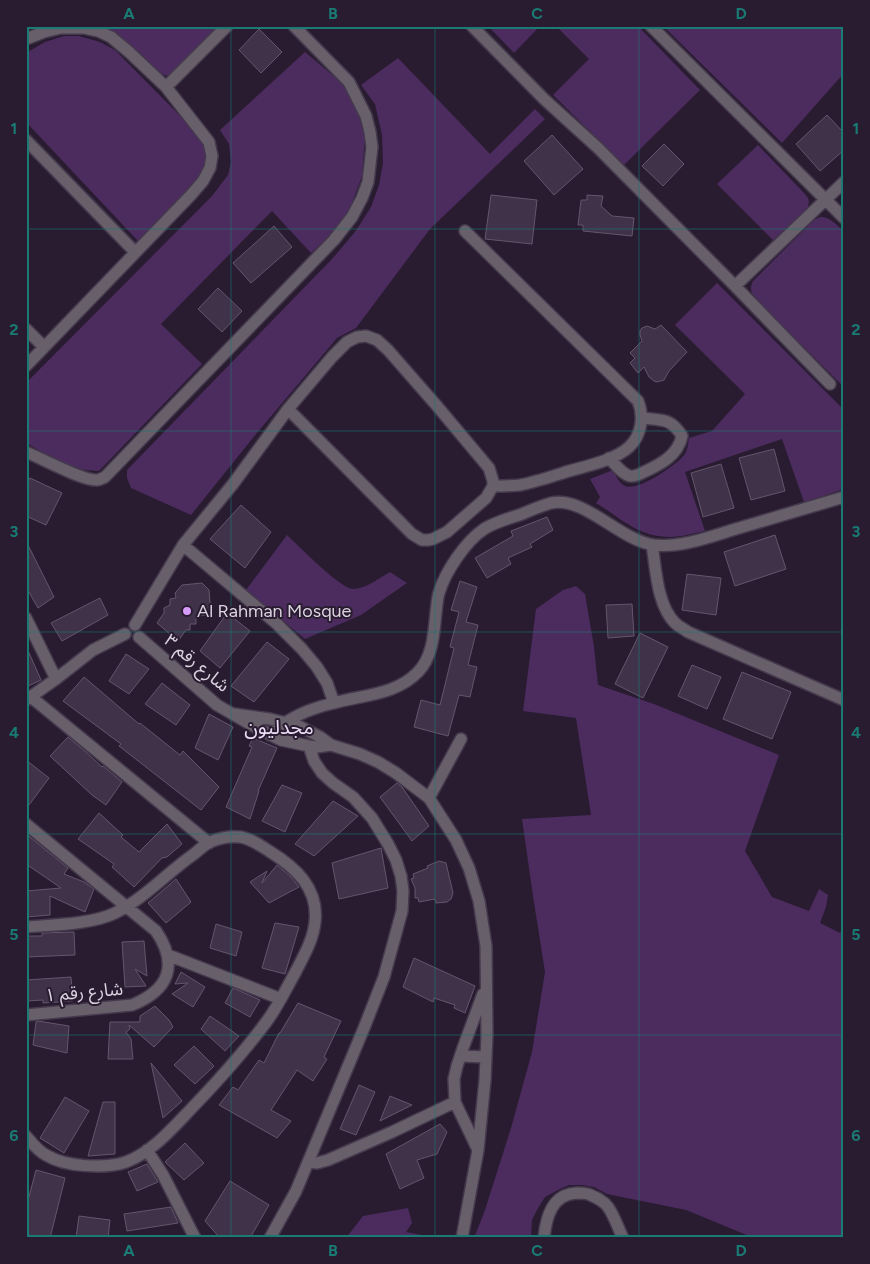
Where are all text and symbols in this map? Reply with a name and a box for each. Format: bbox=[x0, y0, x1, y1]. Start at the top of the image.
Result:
text: A bbox=[123, 4, 135, 23]
text: B bbox=[328, 4, 338, 23]
text: C bbox=[531, 4, 543, 23]
text: D bbox=[735, 4, 747, 23]
text: 1 bbox=[11, 119, 17, 138]
text: 1 bbox=[853, 119, 859, 138]
text: 2 bbox=[9, 320, 19, 339]
text: 2 bbox=[851, 320, 861, 339]
text: 3 bbox=[10, 522, 19, 541]
text: 3 bbox=[852, 522, 861, 541]
place label: Al Rahman Mosque bbox=[197, 600, 352, 622]
marker: Al Rahman Mosque bbox=[181, 605, 193, 617]
street label: شارع رقم ٣ bbox=[158, 629, 234, 699]
district label: مجدليون bbox=[244, 715, 314, 739]
text: 4 bbox=[9, 723, 19, 742]
text: 4 bbox=[851, 723, 861, 742]
text: 5 bbox=[9, 925, 19, 944]
text: 5 bbox=[851, 925, 861, 944]
street label: شارع رقم ١ bbox=[44, 978, 124, 1009]
text: 6 bbox=[9, 1126, 19, 1145]
text: 6 bbox=[851, 1126, 861, 1145]
text: A bbox=[123, 1241, 135, 1260]
text: B bbox=[328, 1241, 338, 1260]
text: C bbox=[531, 1241, 543, 1260]
text: D bbox=[735, 1241, 747, 1260]

